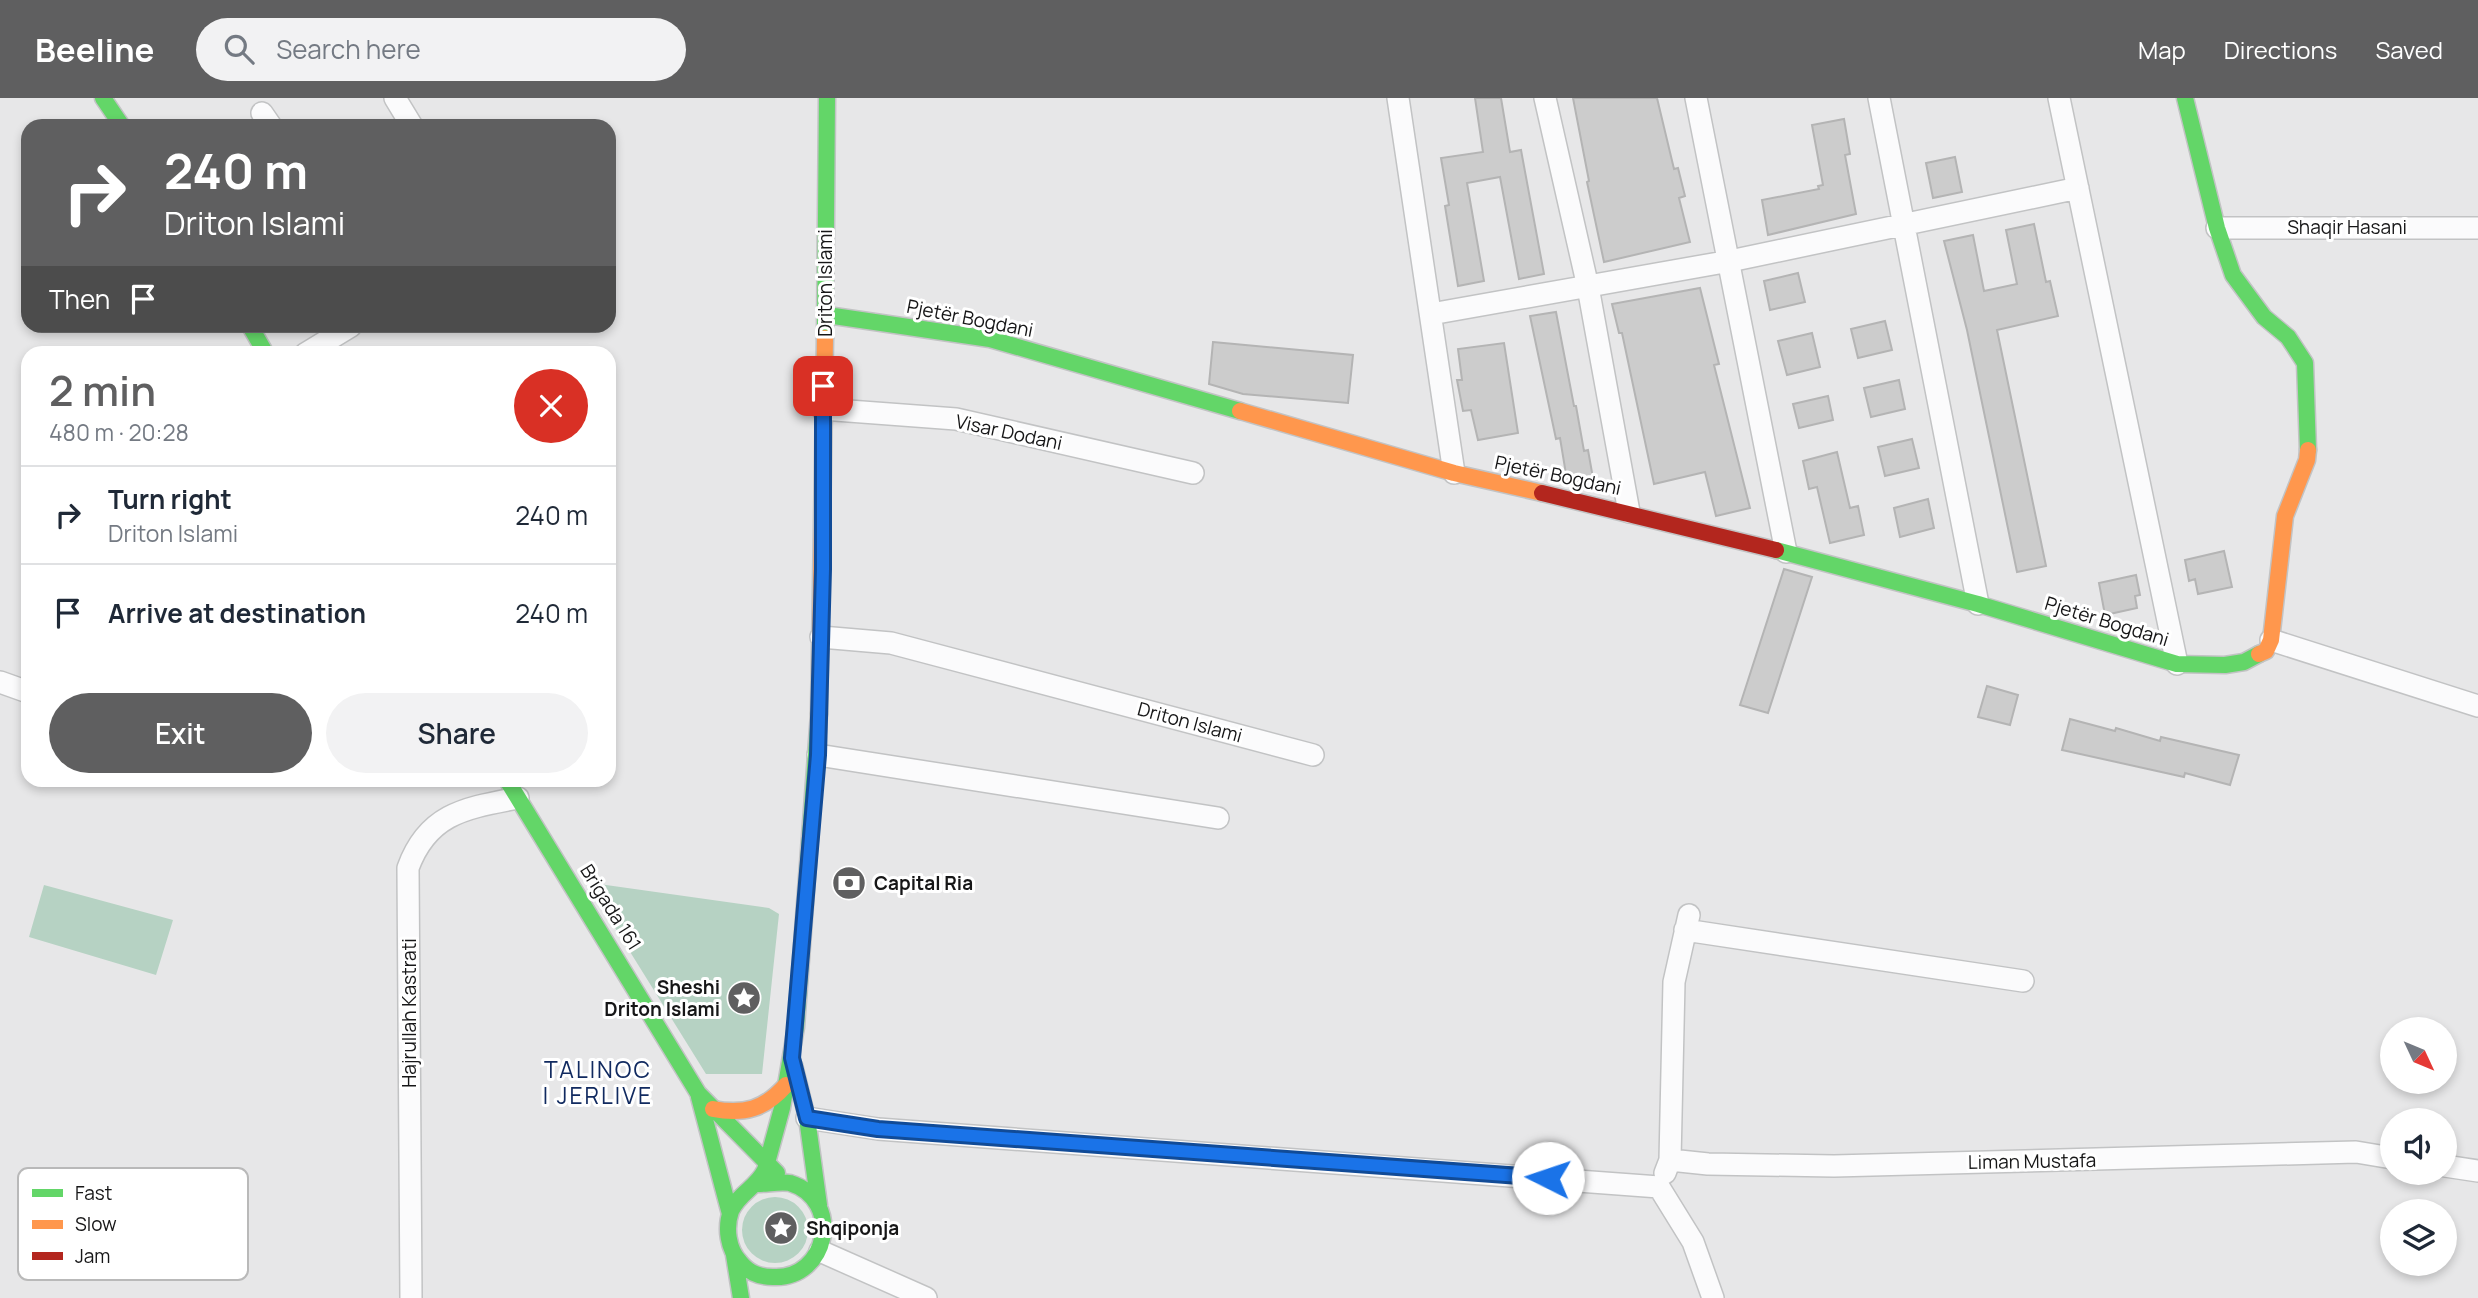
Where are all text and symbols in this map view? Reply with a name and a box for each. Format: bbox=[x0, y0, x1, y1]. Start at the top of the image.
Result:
search box bbox=[196, 18, 686, 81]
text: Beeline bbox=[35, 27, 154, 72]
icon: search bbox=[220, 30, 258, 68]
text: Search here bbox=[276, 31, 421, 67]
text: Map bbox=[2138, 33, 2186, 66]
text: Directions bbox=[2224, 33, 2337, 66]
text: Saved bbox=[2375, 33, 2443, 66]
text: 240 m bbox=[164, 137, 308, 204]
icon: right bbox=[49, 147, 140, 238]
text: Driton Islami bbox=[164, 201, 345, 245]
street label: Shaqir Hasani bbox=[2287, 214, 2407, 240]
street label: Driton Islami bbox=[812, 229, 838, 337]
icon: arrive bbox=[124, 280, 162, 318]
text: Then bbox=[49, 281, 110, 317]
street label: Pjetër Bogdani bbox=[905, 293, 1035, 343]
pin bbox=[793, 356, 853, 416]
text: 2 min bbox=[49, 361, 156, 419]
icon: arrive bbox=[804, 367, 842, 405]
button: close bbox=[514, 369, 588, 443]
street label: Visar Dodani bbox=[953, 408, 1065, 456]
text: 480 m · 20:28 bbox=[49, 416, 189, 448]
street label: Pjetër Bogdani bbox=[1493, 449, 1623, 501]
text: Turn right bbox=[108, 481, 232, 517]
icon: right bbox=[49, 496, 87, 534]
text: 240 m bbox=[515, 497, 588, 533]
text: Driton Islami bbox=[108, 517, 238, 549]
street label: Pjetër Bogdani bbox=[2042, 590, 2172, 652]
icon: arrive bbox=[49, 594, 87, 632]
text: Arrive at destination bbox=[108, 595, 366, 631]
text: 240 m bbox=[515, 595, 588, 631]
button: Exit bbox=[49, 693, 312, 773]
button: Share bbox=[326, 693, 588, 773]
street label: Driton Islami bbox=[1135, 696, 1245, 748]
street label: Brigada 161 bbox=[574, 859, 648, 955]
bank icon: Capital Ria bbox=[830, 864, 868, 902]
place label: Capital Ria bbox=[874, 870, 973, 896]
street label: Hajrullah Kastrati bbox=[396, 938, 422, 1088]
place label: Sheshi Driton Islami bbox=[604, 974, 720, 1022]
place icon: Sheshi Driton Islami bbox=[725, 979, 763, 1017]
north arrow bbox=[2380, 1017, 2457, 1094]
map controls bbox=[2380, 1017, 2457, 1276]
district label: TALINOC I JERLIVE bbox=[543, 1053, 653, 1111]
button: sound bbox=[2380, 1108, 2457, 1185]
position arrow bbox=[1511, 1141, 1585, 1215]
street label: Liman Mustafa bbox=[1968, 1147, 2096, 1175]
legend bbox=[18, 1168, 248, 1280]
text: Fast bbox=[75, 1180, 112, 1206]
button: layers bbox=[2380, 1199, 2457, 1276]
place icon: Shqiponja bbox=[762, 1209, 800, 1247]
text: Slow bbox=[75, 1211, 117, 1237]
place label: Shqiponja bbox=[806, 1215, 899, 1241]
text: Jam bbox=[75, 1243, 110, 1269]

